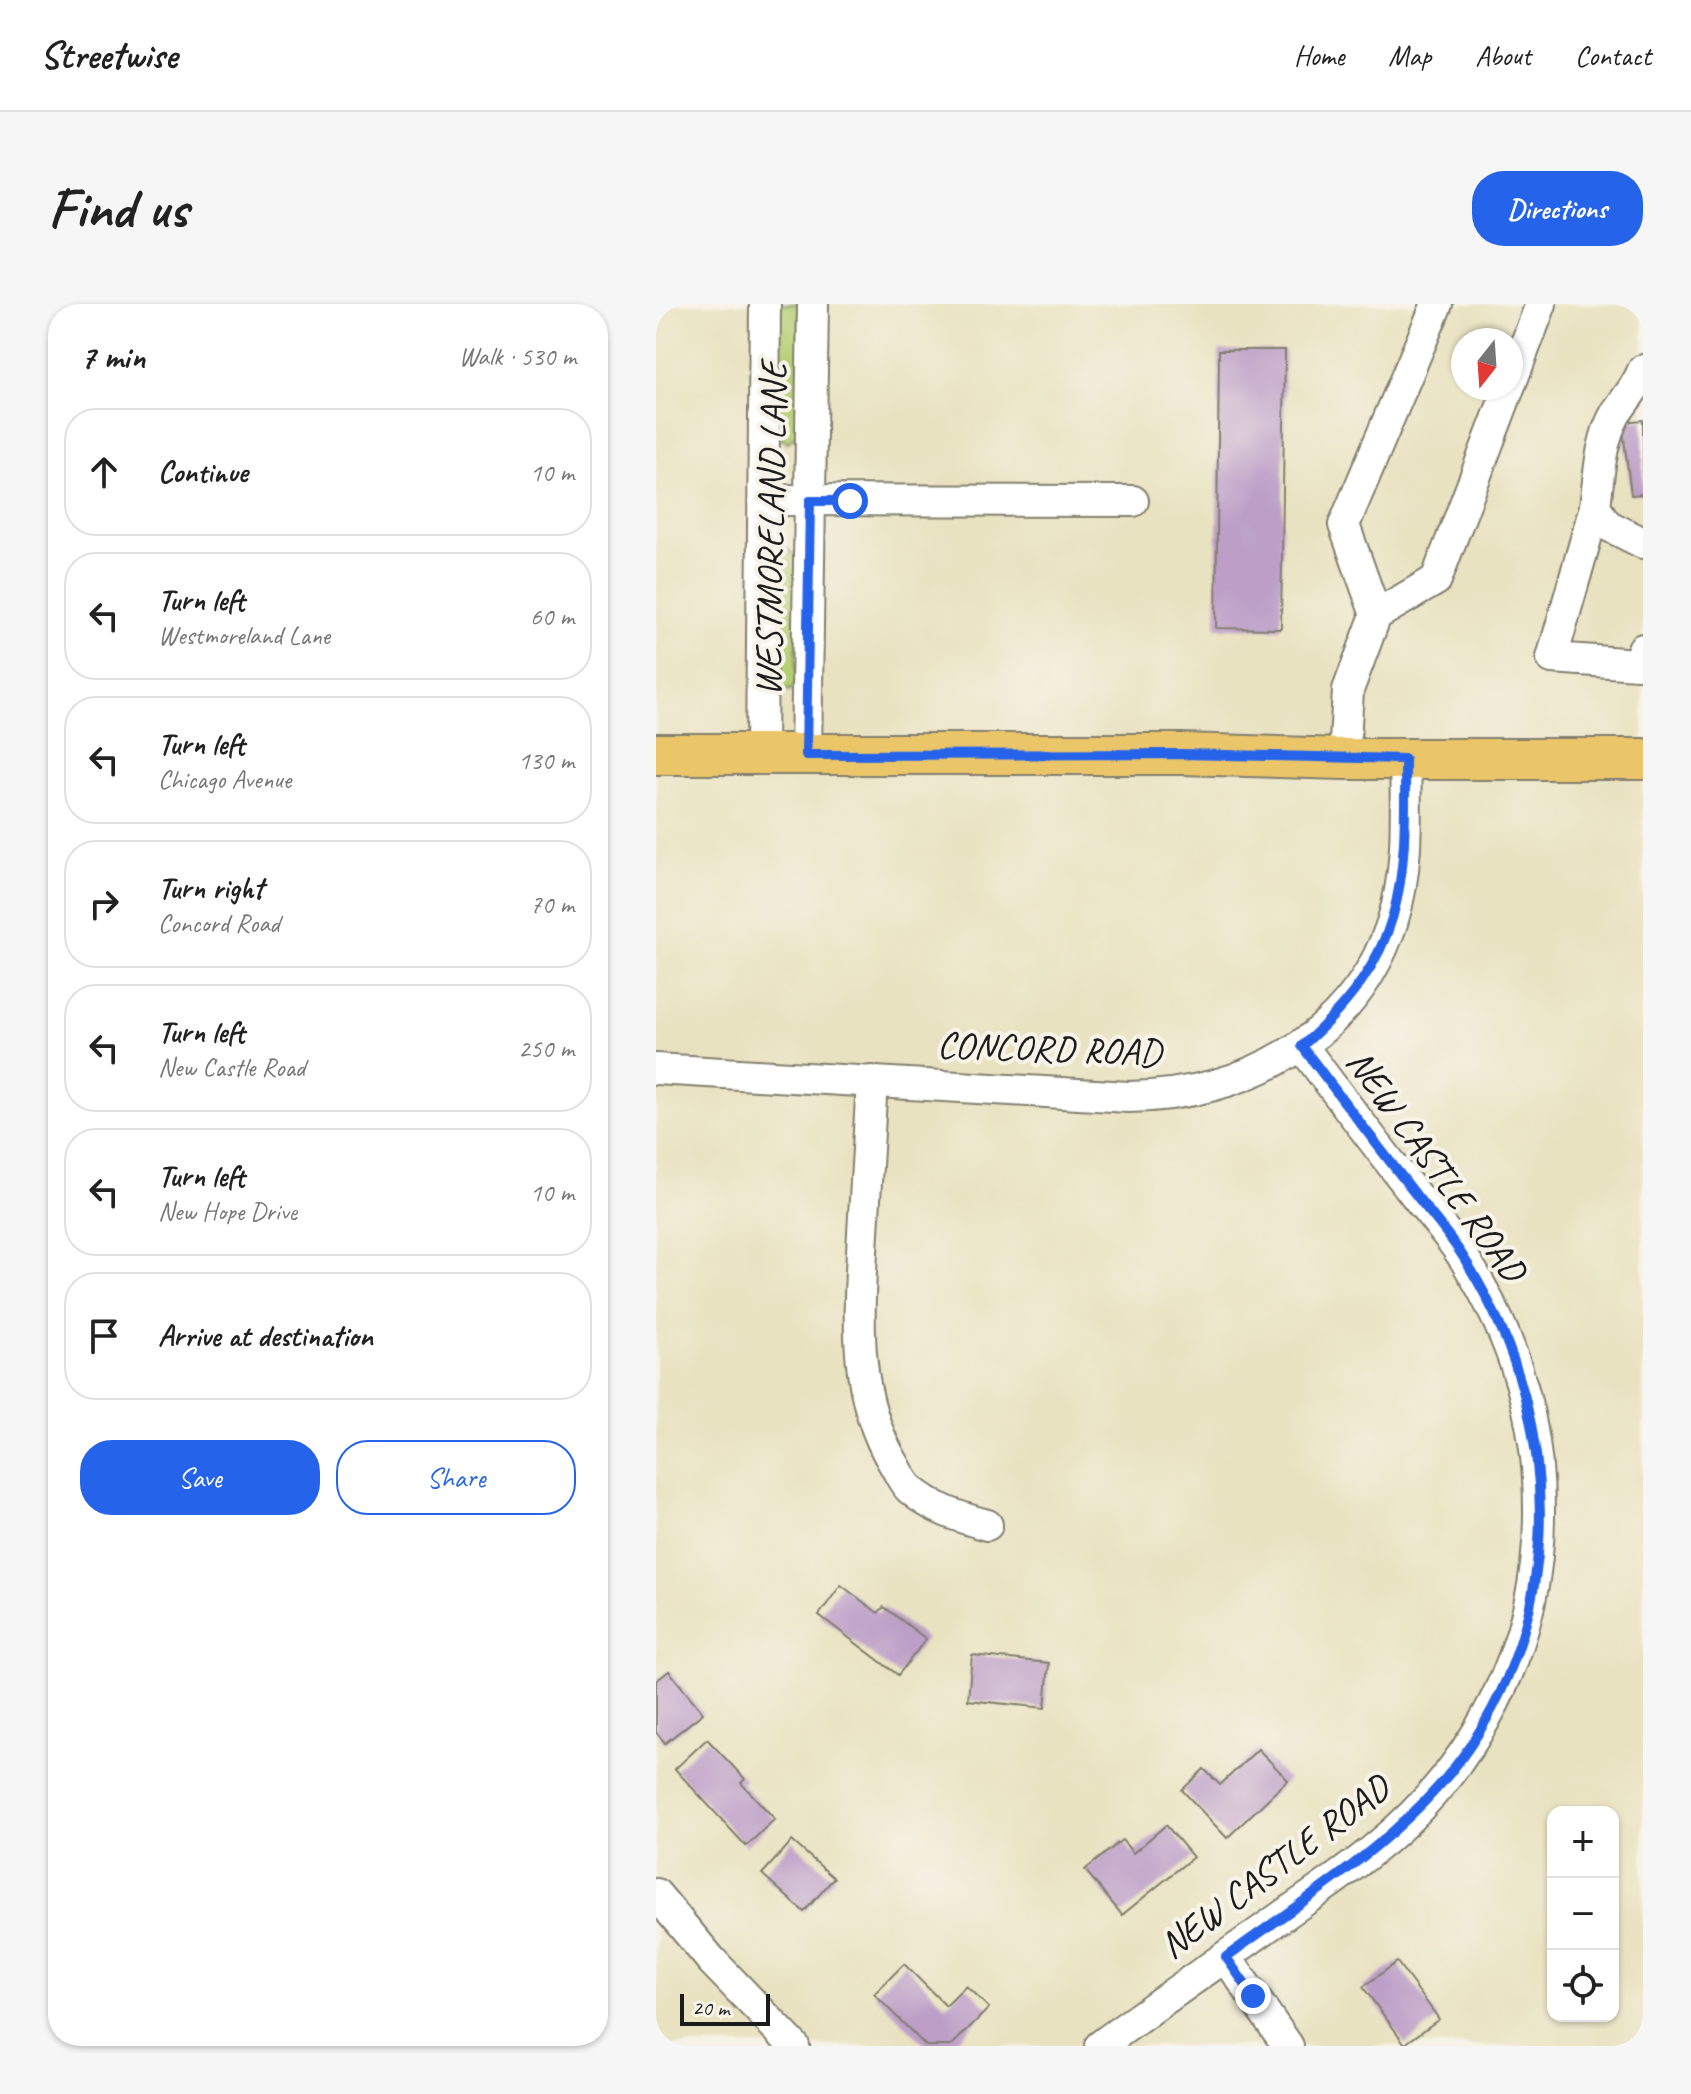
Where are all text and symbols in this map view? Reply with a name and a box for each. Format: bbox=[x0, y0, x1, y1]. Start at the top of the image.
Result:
text: Streetwise bbox=[40, 32, 177, 79]
text: Home bbox=[1294, 38, 1344, 73]
text: Map bbox=[1388, 38, 1431, 73]
text: About bbox=[1475, 38, 1531, 73]
text: Contact bbox=[1575, 38, 1651, 73]
button: Directions bbox=[1472, 171, 1643, 246]
text: Find us bbox=[48, 173, 188, 244]
north arrow bbox=[1451, 328, 1523, 400]
text: 7 min bbox=[80, 335, 145, 378]
text: Walk · 530 m bbox=[459, 340, 576, 373]
street label: WESTMORELAND LANE bbox=[744, 357, 797, 696]
icon: ahead bbox=[82, 450, 126, 494]
text: Continue bbox=[158, 453, 248, 491]
text: 10 m bbox=[530, 456, 574, 489]
route start bbox=[832, 483, 868, 519]
text: Turn left bbox=[158, 581, 245, 619]
icon: left bbox=[82, 594, 126, 638]
text: 60 m bbox=[530, 600, 574, 633]
text: Westmoreland Lane bbox=[158, 619, 330, 652]
text: Turn left bbox=[158, 725, 245, 763]
icon: left bbox=[82, 738, 126, 782]
text: 130 m bbox=[518, 744, 574, 777]
text: Chicago Avenue bbox=[158, 763, 291, 796]
text: Turn right bbox=[158, 869, 263, 907]
icon: right bbox=[82, 882, 126, 926]
text: 70 m bbox=[530, 888, 574, 921]
text: Concord Road bbox=[158, 907, 280, 940]
text: Turn left bbox=[158, 1013, 245, 1051]
street label: CONCORD ROAD bbox=[936, 1021, 1165, 1076]
icon: left bbox=[82, 1026, 126, 1070]
text: 250 m bbox=[518, 1032, 574, 1065]
street label: NEW CASTLE ROAD bbox=[1336, 1040, 1539, 1293]
text: New Castle Road bbox=[158, 1051, 305, 1084]
text: Turn left bbox=[158, 1157, 245, 1195]
icon: left bbox=[82, 1170, 126, 1214]
text: 10 m bbox=[530, 1176, 574, 1209]
text: New Hope Drive bbox=[158, 1195, 297, 1228]
icon: arrive bbox=[82, 1314, 126, 1358]
text: Arrive at destination bbox=[158, 1317, 373, 1355]
button: Save bbox=[80, 1440, 320, 1515]
button: Share bbox=[336, 1440, 576, 1515]
street label: NEW CASTLE ROAD bbox=[1150, 1763, 1401, 1968]
map controls bbox=[1547, 1806, 1619, 2022]
button: + bbox=[1547, 1806, 1619, 1878]
button: − bbox=[1547, 1878, 1619, 1950]
button: locate bbox=[1547, 1950, 1619, 2022]
route end bbox=[1235, 1978, 1271, 2014]
scale bar bbox=[680, 1990, 770, 2026]
text: 20 m bbox=[692, 1994, 729, 2022]

